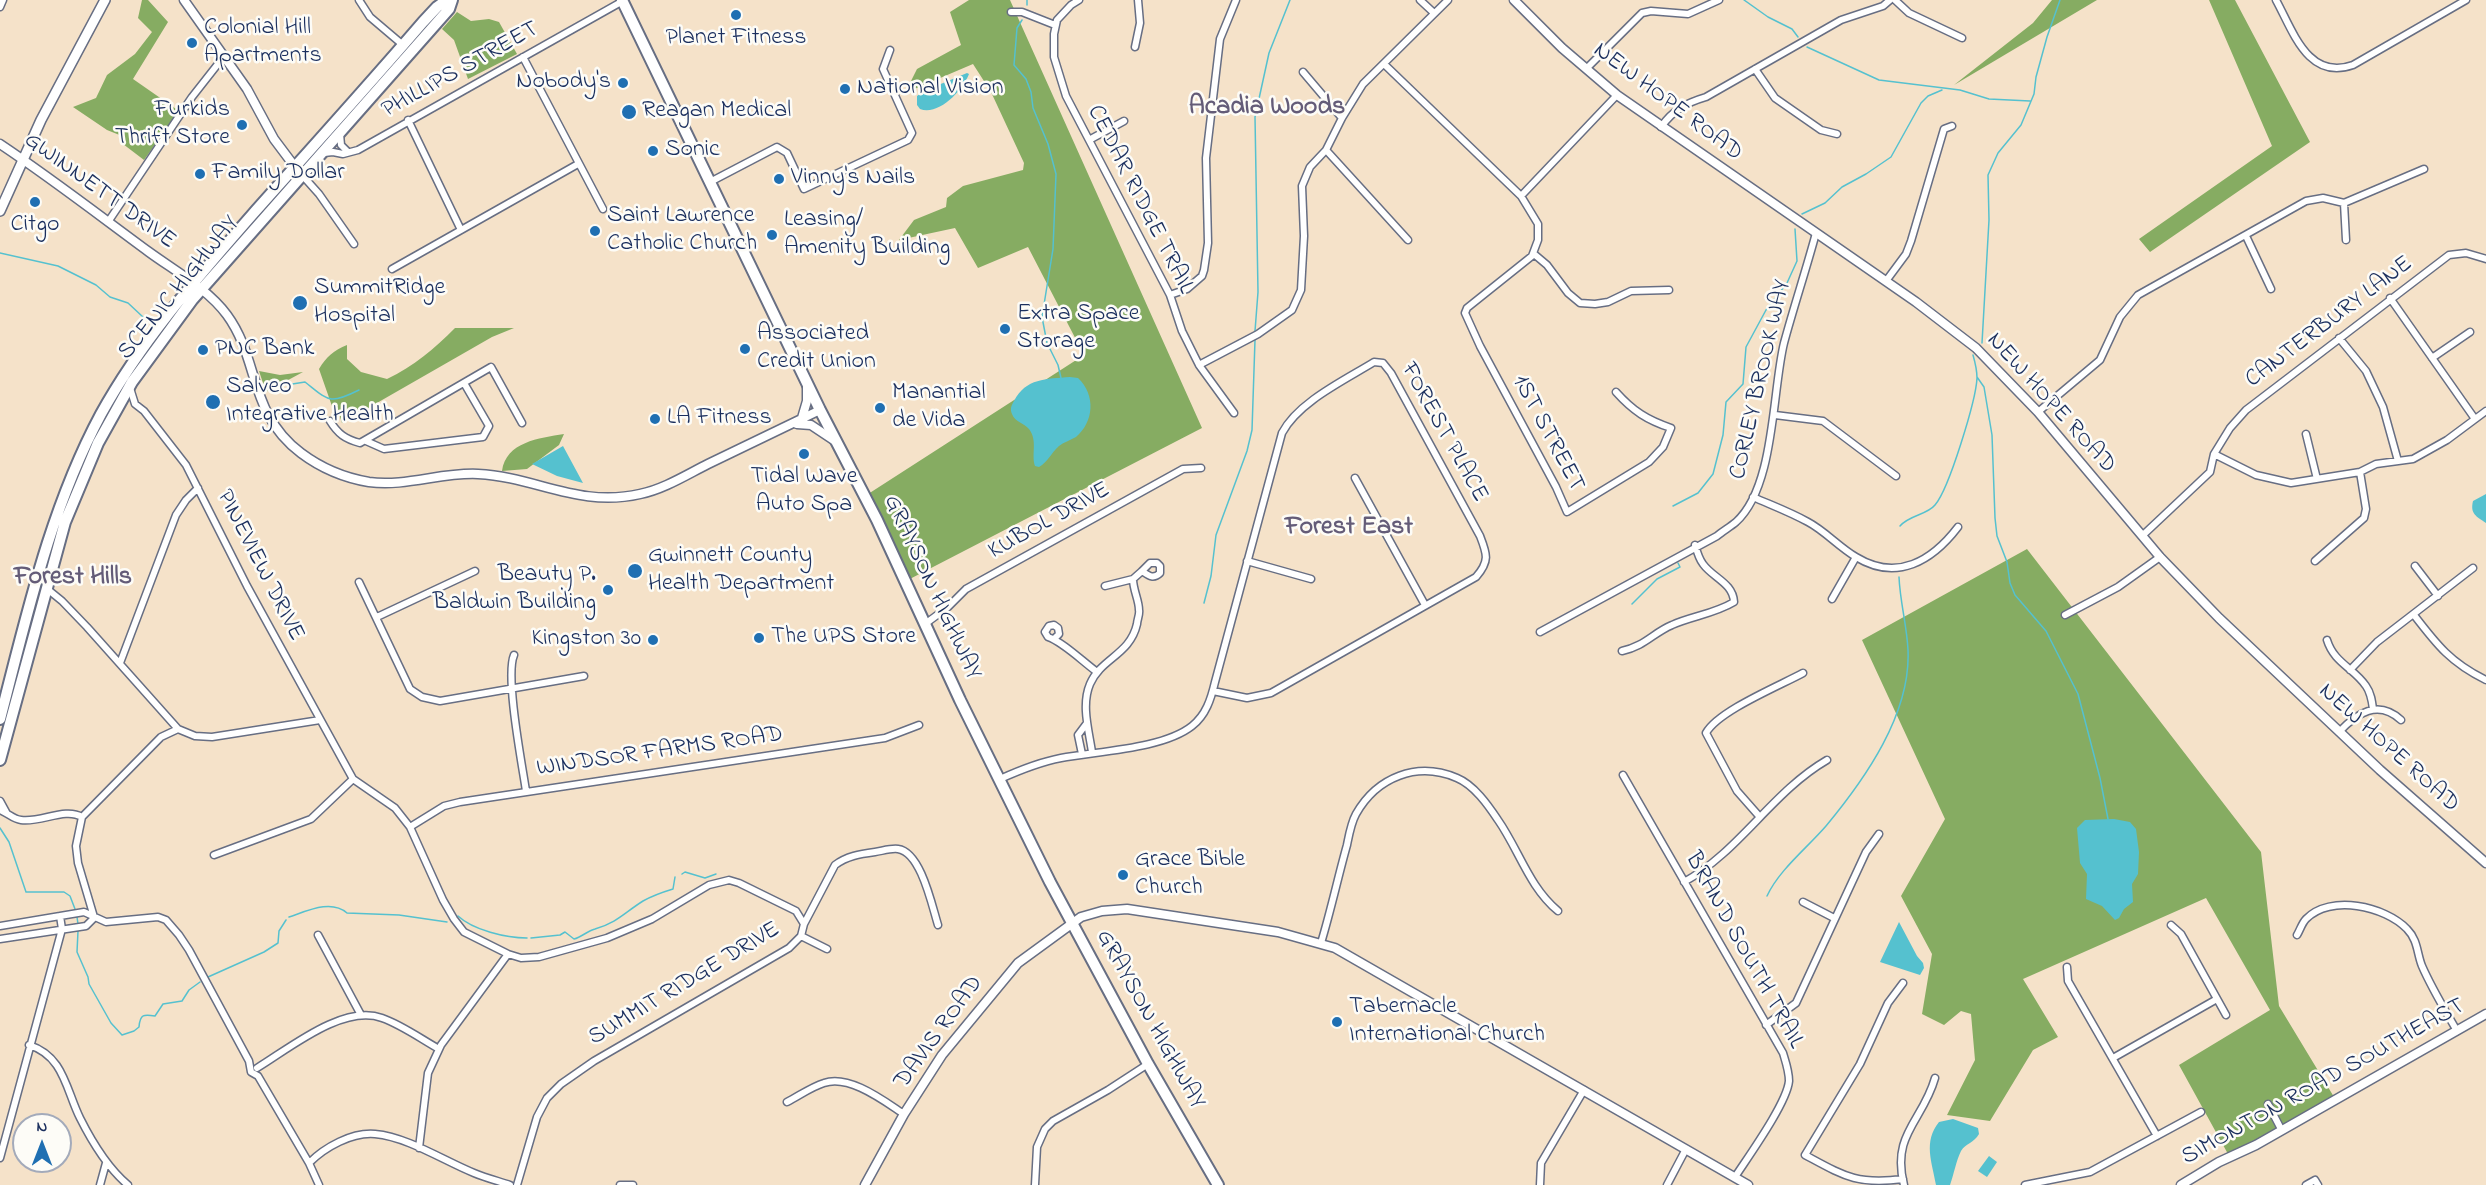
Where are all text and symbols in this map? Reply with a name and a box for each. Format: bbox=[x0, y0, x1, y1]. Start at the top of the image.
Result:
marker: Planet Fitness bbox=[729, 8, 743, 22]
place label: Colonial Hill Apartments bbox=[204, 15, 322, 71]
street label: PHILLIPS STREET bbox=[378, 16, 544, 126]
place label: Planet Fitness bbox=[665, 25, 807, 53]
marker: Colonial Hill Apartments bbox=[185, 36, 199, 50]
street label: NEW HOPE ROAD bbox=[1587, 37, 1747, 169]
place label: Nobody's bbox=[516, 69, 611, 97]
place label: National Vision bbox=[857, 75, 1003, 103]
marker: Nobody's bbox=[616, 76, 630, 90]
marker: National Vision bbox=[838, 82, 852, 96]
district label: Acadia Woods bbox=[1189, 93, 1345, 125]
place label: Furkids Thrift Store bbox=[115, 97, 230, 153]
place label: Reagan Medical bbox=[642, 98, 791, 126]
street label: CEDAR RIDGE TRAIL bbox=[1079, 101, 1199, 299]
marker: Reagan Medical bbox=[620, 103, 638, 121]
marker: Furkids Thrift Store bbox=[235, 118, 249, 132]
street label: GWINNETT DRIVE bbox=[17, 127, 181, 257]
place label: Sonic bbox=[665, 137, 720, 165]
marker: Sonic bbox=[646, 144, 660, 158]
place label: Family Dollar bbox=[212, 160, 345, 188]
place label: Vinny's Nails bbox=[791, 165, 915, 193]
marker: Family Dollar bbox=[193, 167, 207, 181]
marker: Vinny's Nails bbox=[772, 172, 786, 186]
marker: Citgo bbox=[28, 195, 42, 209]
place label: Saint Lawrence Catholic Church bbox=[607, 203, 757, 259]
place label: Leasing/ Amenity Building bbox=[784, 207, 950, 263]
street label: SCENIC HIGHWAY bbox=[113, 211, 247, 367]
place label: Citgo bbox=[11, 212, 59, 240]
marker: Saint Lawrence Catholic Church bbox=[588, 224, 602, 238]
marker: Leasing/ Amenity Building bbox=[765, 228, 779, 242]
street label: CANTERBURY LANE bbox=[2241, 251, 2419, 395]
place label: SummitRidge Hospital bbox=[314, 275, 445, 331]
street label: CORLEY BROOK WAY bbox=[1725, 278, 1799, 482]
marker: SummitRidge Hospital bbox=[291, 294, 309, 312]
place label: Extra Space Storage bbox=[1017, 301, 1140, 357]
place label: Associated Credit Union bbox=[757, 321, 876, 377]
marker: Extra Space Storage bbox=[998, 322, 1012, 336]
street label: NEW HOPE ROAD bbox=[1979, 328, 2121, 480]
place label: PNC Bank bbox=[215, 336, 314, 364]
marker: Associated Credit Union bbox=[738, 342, 752, 356]
marker: PNC Bank bbox=[196, 343, 210, 357]
street label: FOREST PLACE bbox=[1393, 358, 1493, 508]
street label: 1ST STREET bbox=[1504, 371, 1590, 497]
place label: Salveo Integrative Health bbox=[226, 374, 394, 430]
place label: Manantial de Vida bbox=[892, 380, 986, 436]
marker: Salveo Integrative Health bbox=[204, 393, 222, 411]
marker: Manantial de Vida bbox=[873, 401, 887, 415]
place label: LA Fitness bbox=[667, 405, 772, 433]
marker: LA Fitness bbox=[648, 412, 662, 426]
marker: Tidal Wave Auto Spa bbox=[797, 447, 811, 461]
place label: Tidal Wave Auto Spa bbox=[751, 464, 857, 520]
street label: KUBOL DRIVE bbox=[984, 477, 1116, 567]
street label: PINEVIEW DRIVE bbox=[209, 486, 309, 646]
street label: GRAYSON HIGHWAY bbox=[876, 491, 986, 685]
district label: Forest East bbox=[1285, 513, 1413, 545]
place label: Gwinnett County Health Department bbox=[648, 543, 834, 599]
place label: Beauty P. Baldwin Building bbox=[433, 562, 596, 618]
marker: Gwinnett County Health Department bbox=[626, 562, 644, 580]
district label: Forest Hills bbox=[14, 563, 132, 595]
marker: Beauty P. Baldwin Building bbox=[601, 583, 615, 597]
place label: The UPS Store bbox=[771, 624, 916, 652]
place label: Kingston 30 bbox=[532, 626, 641, 654]
marker: The UPS Store bbox=[752, 631, 766, 645]
marker: Kingston 30 bbox=[646, 633, 660, 647]
street label: NEW HOPE ROAD bbox=[2312, 678, 2464, 820]
street label: WINDSOR FARMS ROAD bbox=[535, 721, 785, 785]
place label: Grace Bible Church bbox=[1135, 847, 1245, 903]
street label: BRAND SOUTH TRAIL bbox=[1677, 848, 1809, 1054]
marker: Grace Bible Church bbox=[1116, 868, 1130, 882]
street label: SUMMIT RIDGE DRIVE bbox=[584, 916, 786, 1054]
street label: GRAYSON HIGHWAY bbox=[1088, 925, 1210, 1115]
street label: DAVIS ROAD bbox=[889, 971, 991, 1095]
street label: SIMONTON ROAD SOUTHEAST bbox=[2177, 993, 2471, 1173]
place label: Tabernacle International Church bbox=[1349, 994, 1545, 1050]
marker: Tabernacle International Church bbox=[1330, 1015, 1344, 1029]
north arrow bbox=[12, 1113, 72, 1173]
text: N bbox=[37, 1115, 47, 1139]

